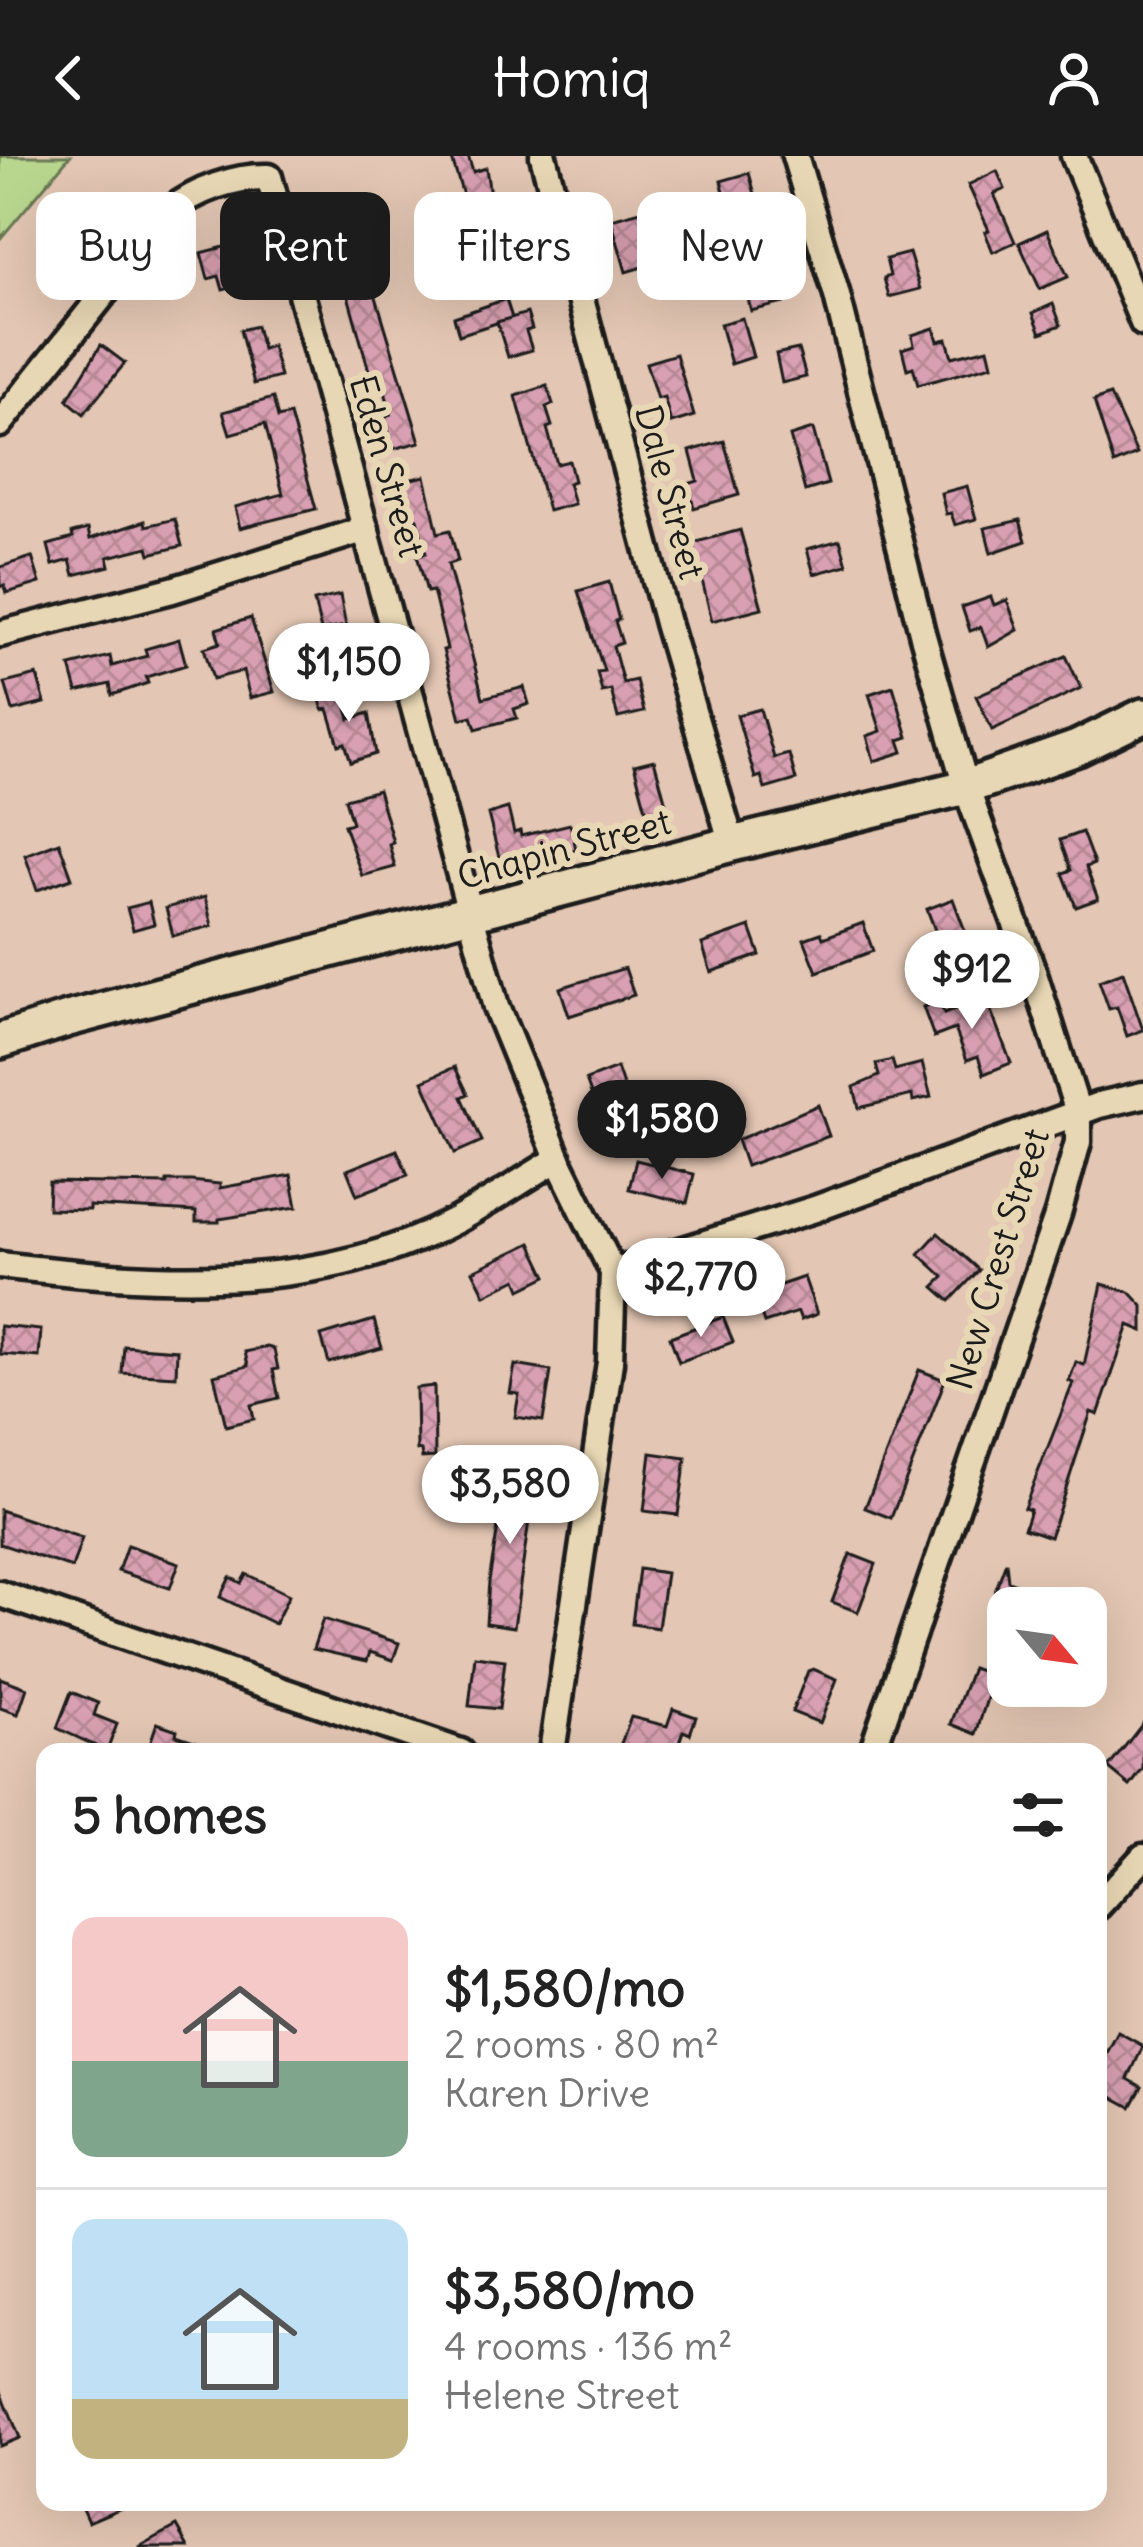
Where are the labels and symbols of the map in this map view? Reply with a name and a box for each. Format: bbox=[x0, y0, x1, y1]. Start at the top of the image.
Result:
street label: Eden Street bbox=[340, 370, 434, 562]
street label: Dale Street bbox=[625, 400, 715, 584]
pin: $1,150 bbox=[251, 623, 447, 725]
street label: Chapin Street bbox=[452, 799, 676, 899]
pin: $912 bbox=[901, 930, 1043, 1032]
pin: $1,580 bbox=[564, 1080, 760, 1182]
street label: New Crest Street bbox=[937, 1123, 1059, 1395]
pin: $2,770 bbox=[603, 1238, 799, 1340]
pin: $3,580 bbox=[412, 1445, 608, 1547]
north arrow bbox=[987, 1587, 1107, 1707]

